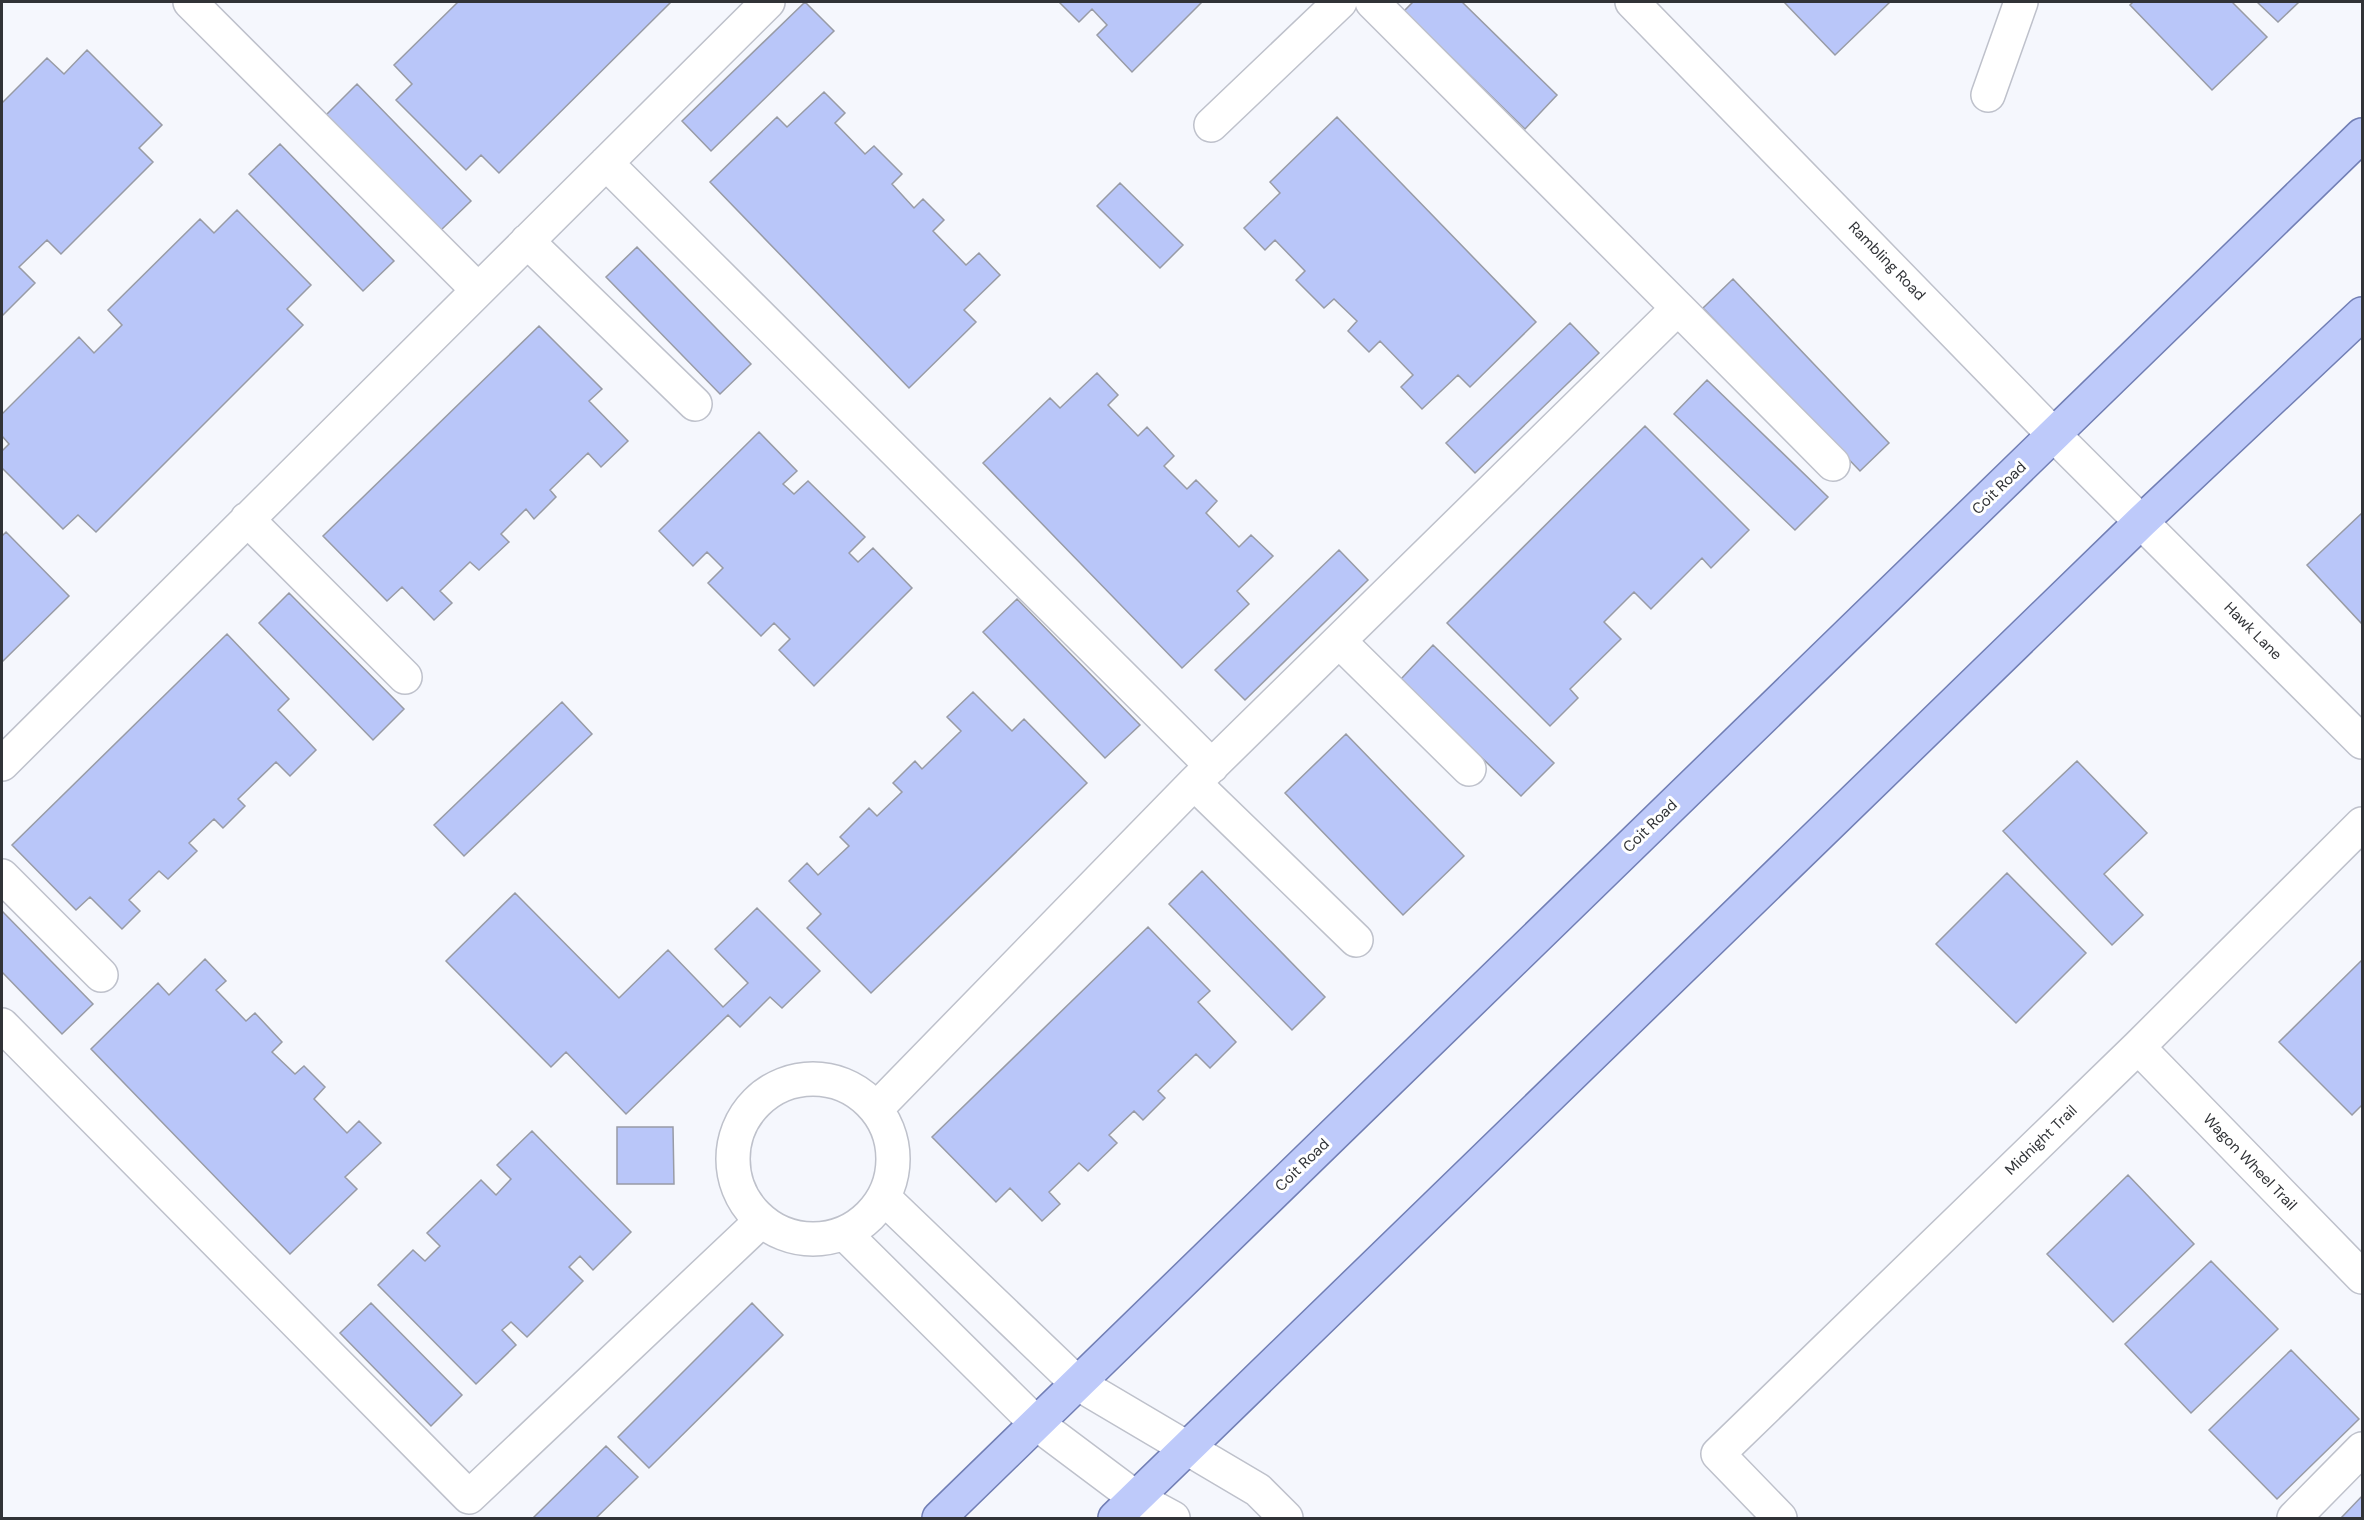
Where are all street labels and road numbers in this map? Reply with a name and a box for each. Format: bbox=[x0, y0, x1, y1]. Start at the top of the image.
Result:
street label: Rambling Road bbox=[1844, 217, 1930, 305]
street label: Coit Road bbox=[1968, 457, 2030, 519]
street label: Hawk Lane bbox=[2220, 598, 2286, 664]
street label: Coit Road bbox=[1619, 795, 1681, 857]
street label: Midnight Trail bbox=[2001, 1101, 2081, 1179]
street label: Wagon Wheel Trail bbox=[2199, 1109, 2301, 1215]
street label: Coit Road bbox=[1271, 1134, 1333, 1196]

